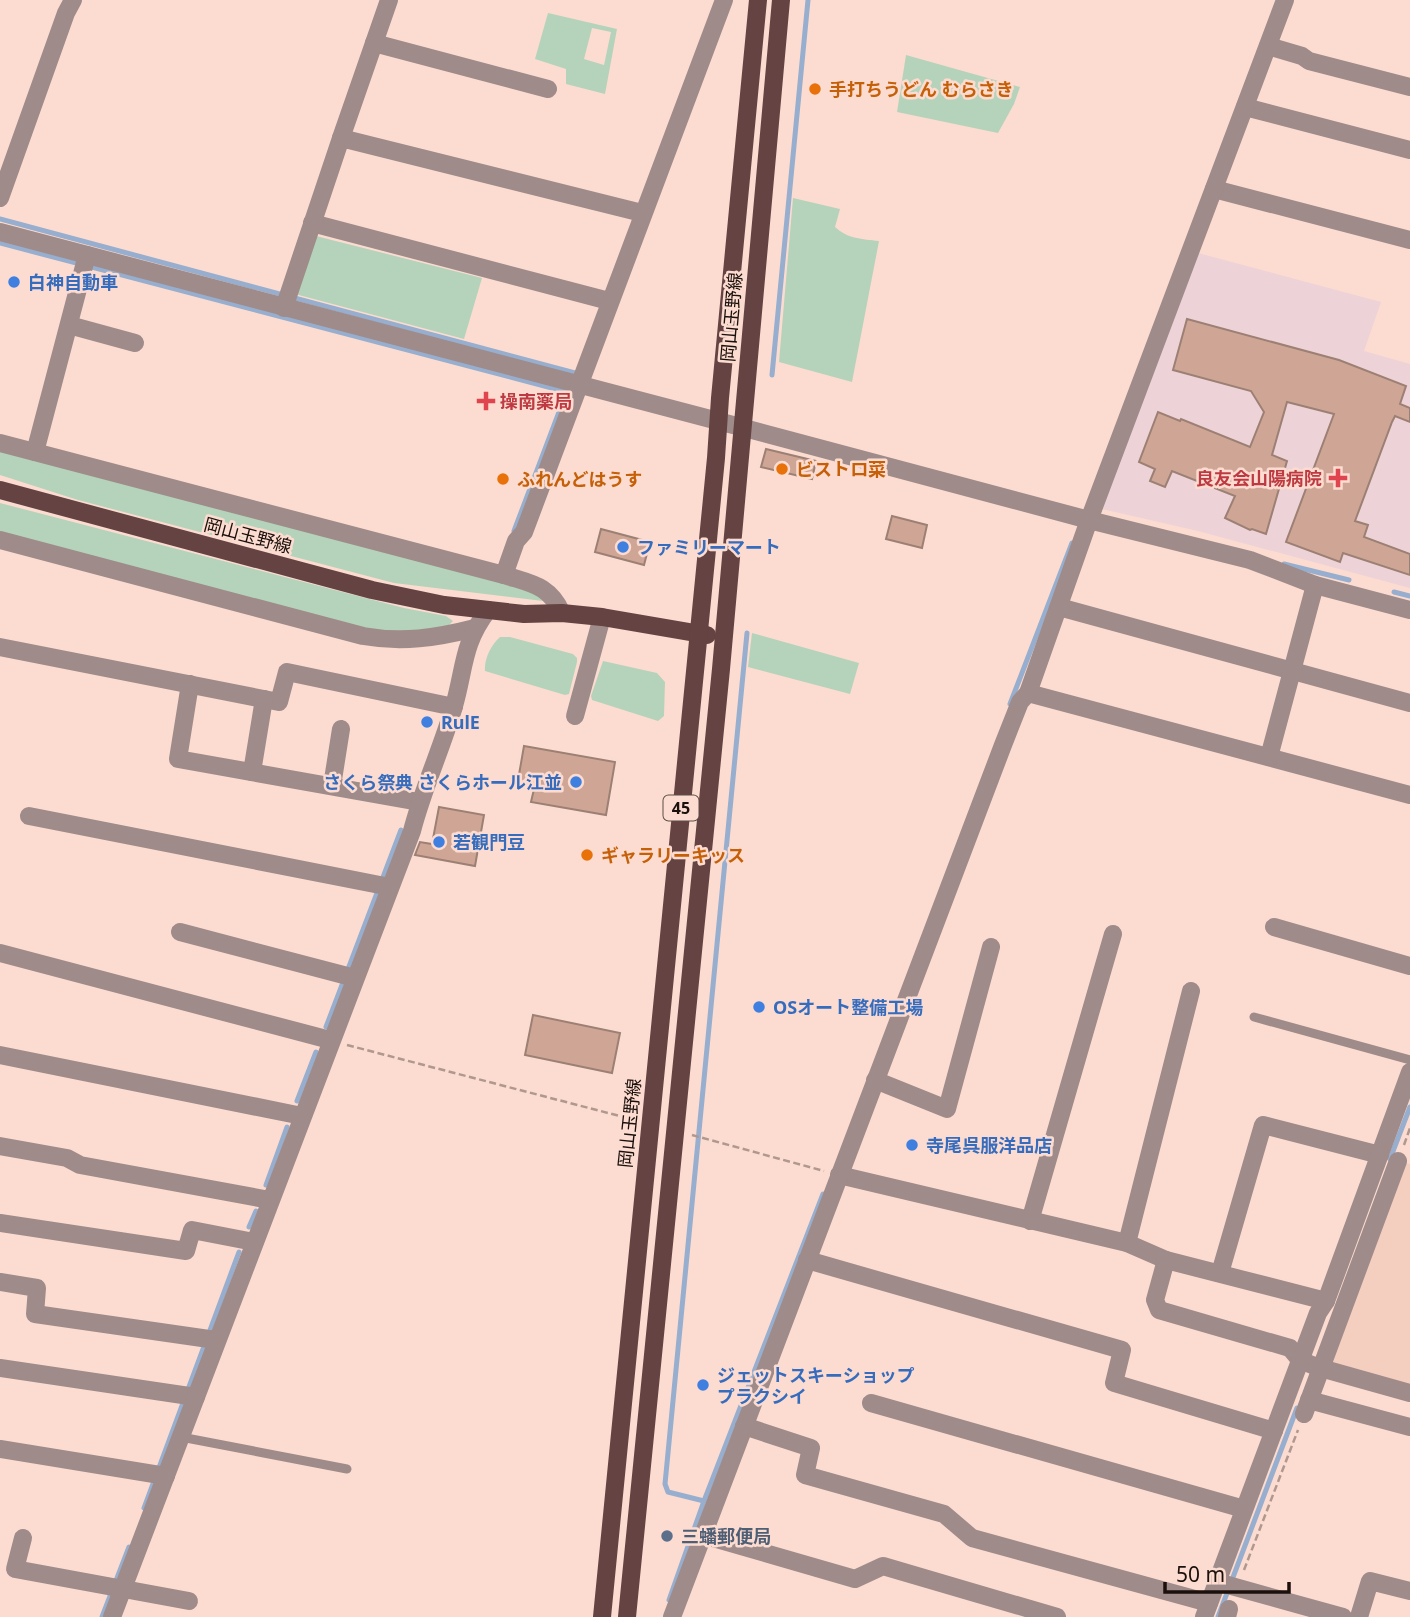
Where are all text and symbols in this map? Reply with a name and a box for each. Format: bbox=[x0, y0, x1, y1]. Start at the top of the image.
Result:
place label: 手打ちうどん むらさき bbox=[829, 77, 1014, 101]
marker: 手打ちうどん むらさき bbox=[807, 81, 823, 97]
place label: 白神自動車 bbox=[28, 270, 118, 294]
street label: 岡山玉野線 bbox=[715, 271, 747, 363]
marker: 白神自動車 bbox=[6, 274, 22, 290]
place label: 操南薬局 bbox=[500, 389, 572, 413]
marker: 操南薬局 bbox=[478, 393, 494, 409]
place label: ビストロ菜 bbox=[796, 457, 886, 481]
marker: ビストロ菜 bbox=[774, 461, 790, 477]
place label: 良友会山陽病院 bbox=[1196, 466, 1322, 490]
place label: ふれんどはうす bbox=[517, 467, 642, 491]
marker: 良友会山陽病院 bbox=[1328, 468, 1348, 488]
marker: ふれんどはうす bbox=[495, 471, 511, 487]
street label: 岡山玉野線 bbox=[201, 512, 295, 558]
place label: ファミリーマート bbox=[637, 535, 781, 559]
marker: ファミリーマート bbox=[615, 539, 631, 555]
place label: RulE bbox=[441, 710, 480, 734]
marker: RulE bbox=[419, 714, 435, 730]
place label: さくら祭典 さくらホール江並 bbox=[323, 770, 562, 794]
marker: さくら祭典 さくらホール江並 bbox=[568, 774, 584, 790]
road number: 45 bbox=[664, 796, 698, 820]
place label: 若観門豆 bbox=[453, 830, 525, 854]
marker: 若観門豆 bbox=[431, 834, 447, 850]
place label: ギャラリーキッス bbox=[601, 843, 745, 867]
marker: ギャラリーキッス bbox=[579, 847, 595, 863]
place label: OSオート整備工場 bbox=[773, 995, 923, 1019]
marker: OSオート整備工場 bbox=[751, 999, 767, 1015]
street label: 岡山玉野線 bbox=[612, 1077, 646, 1169]
place label: 寺尾呉服洋品店 bbox=[926, 1133, 1052, 1157]
marker: 寺尾呉服洋品店 bbox=[904, 1137, 920, 1153]
place label: ジェットスキーショップ プラクシイ bbox=[717, 1363, 915, 1408]
marker: ジェットスキーショップ プラクシイ bbox=[695, 1377, 711, 1393]
place label: 三蟠郵便局 bbox=[681, 1524, 771, 1548]
marker: 三蟠郵便局 bbox=[659, 1528, 675, 1544]
scale bar bbox=[1165, 1550, 1289, 1594]
text: 50 m bbox=[1176, 1560, 1225, 1588]

